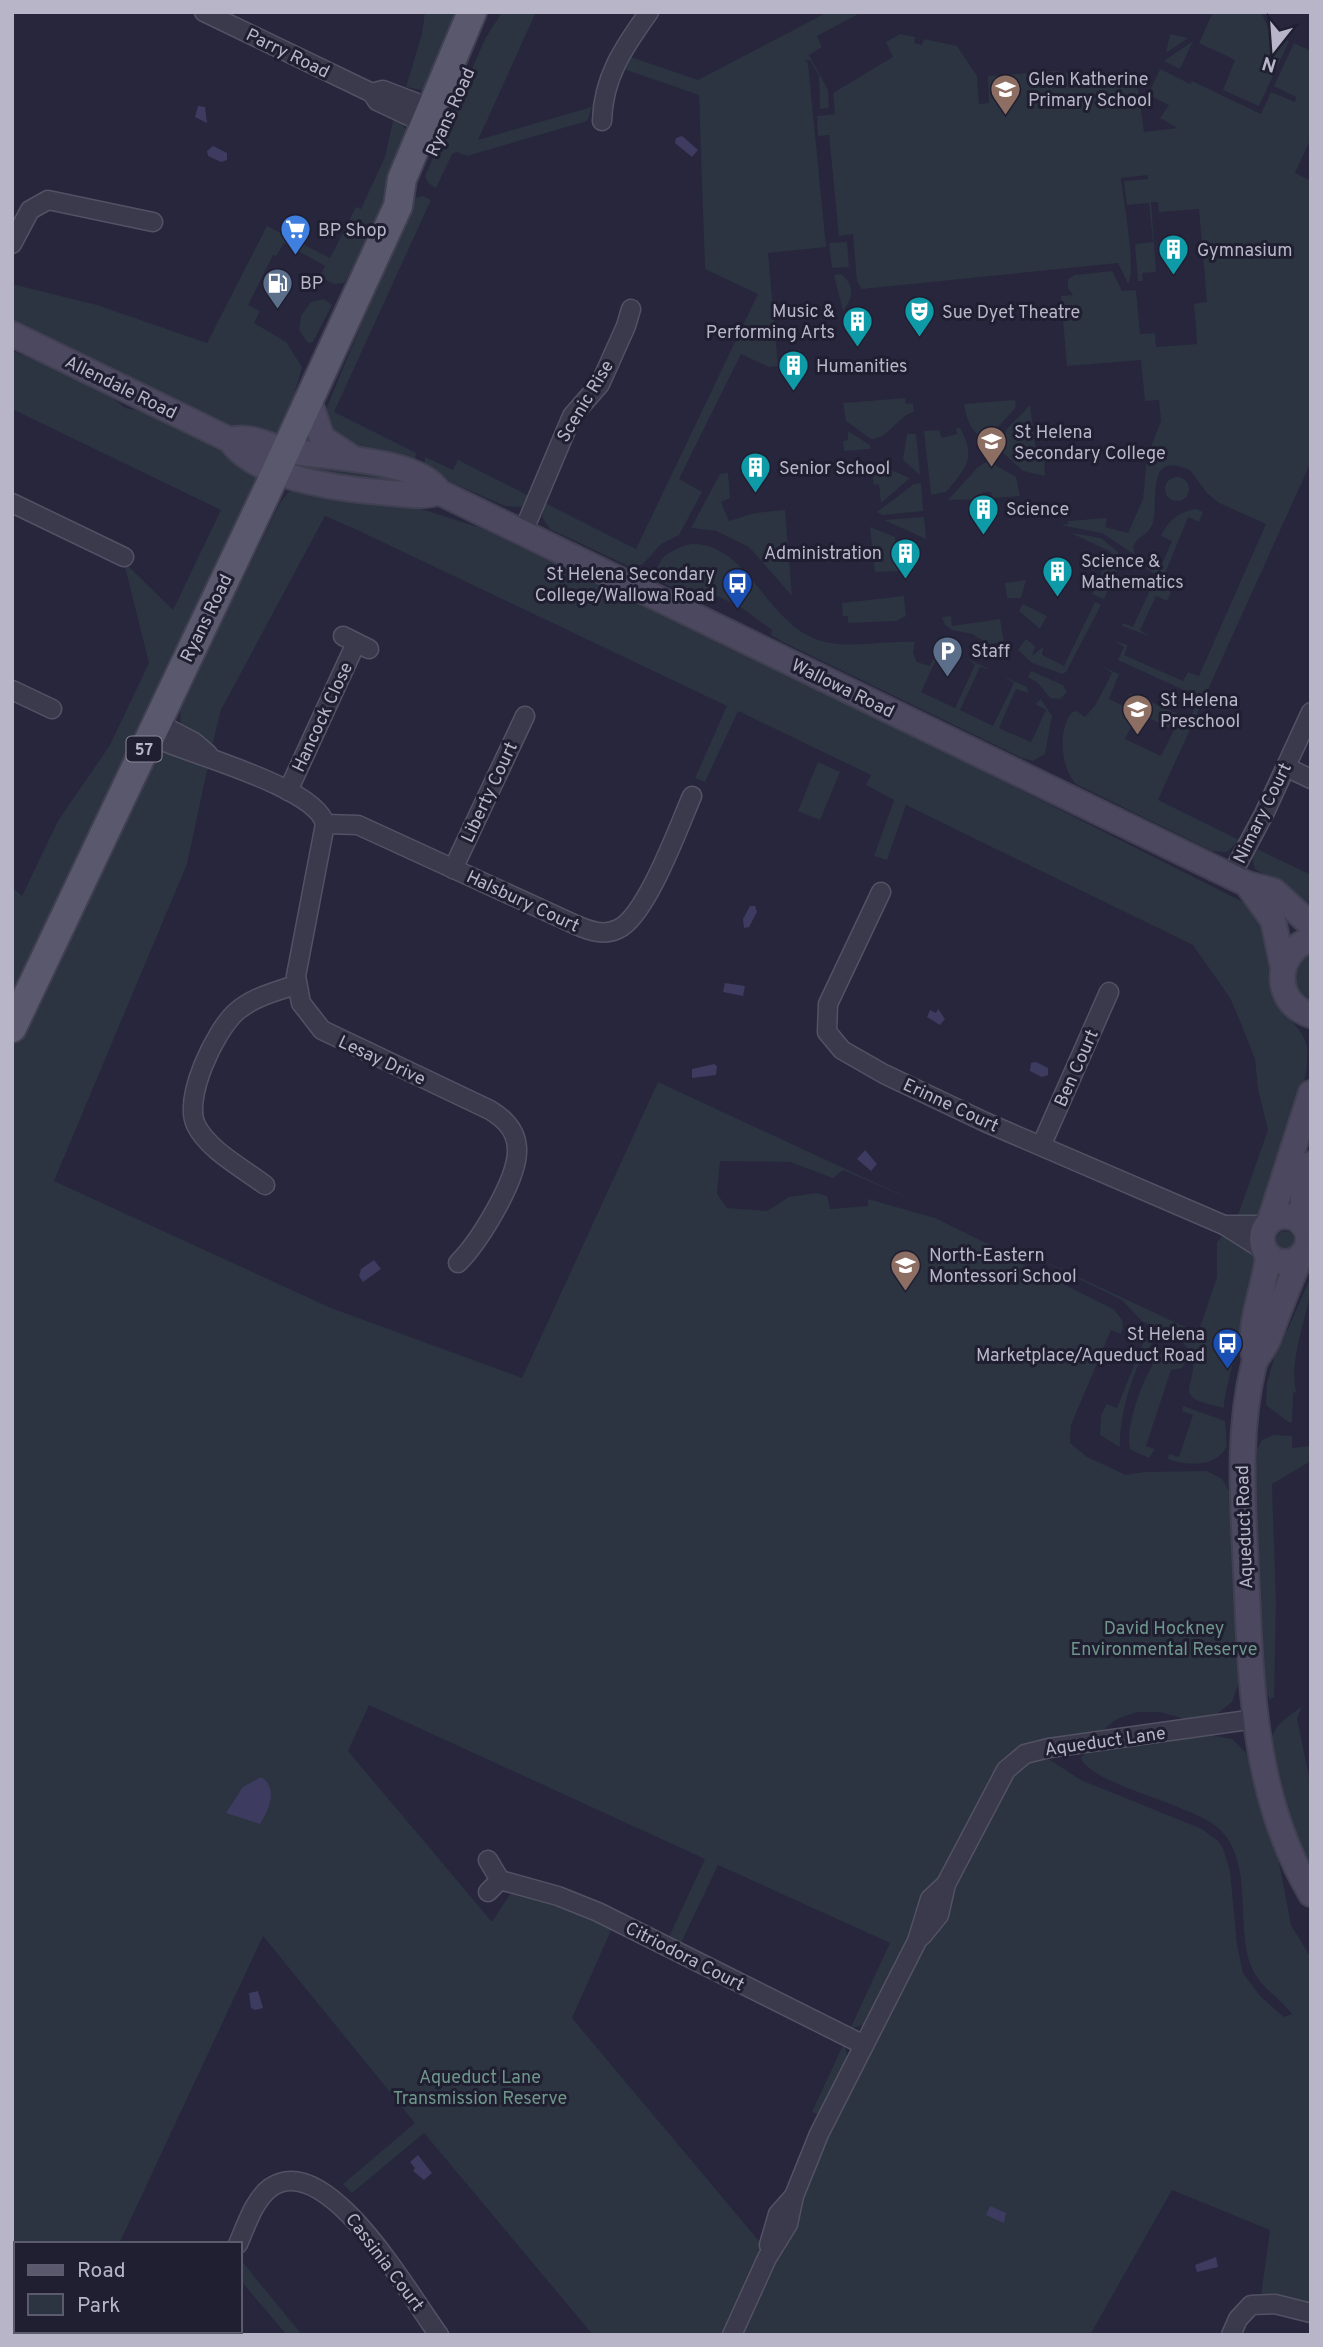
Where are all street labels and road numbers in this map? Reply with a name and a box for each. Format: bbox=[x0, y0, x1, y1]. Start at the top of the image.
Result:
street label: Parry Road bbox=[242, 24, 333, 84]
street label: Ryans Road bbox=[422, 65, 481, 161]
street label: Allendale Road bbox=[61, 351, 180, 425]
street label: Scenic Rise bbox=[553, 356, 620, 447]
street label: Ryans Road bbox=[176, 571, 239, 666]
street label: Wallowa Road bbox=[787, 655, 897, 724]
street label: Hancock Close bbox=[288, 659, 359, 776]
road number: 57 bbox=[127, 736, 162, 762]
street label: Liberty Court bbox=[457, 739, 524, 847]
street label: Nimary Court bbox=[1229, 759, 1298, 868]
street label: Halsbury Court bbox=[462, 866, 583, 939]
street label: Ben Court bbox=[1050, 1026, 1105, 1111]
street label: Lesay Drive bbox=[334, 1031, 429, 1092]
street label: Erinne Court bbox=[899, 1074, 1002, 1139]
street label: Aqueduct Road bbox=[1232, 1465, 1259, 1589]
street label: Aqueduct Lane bbox=[1043, 1723, 1167, 1762]
street label: Citriodora Court bbox=[621, 1917, 748, 1997]
street label: Cassinia Court bbox=[339, 2209, 428, 2317]

